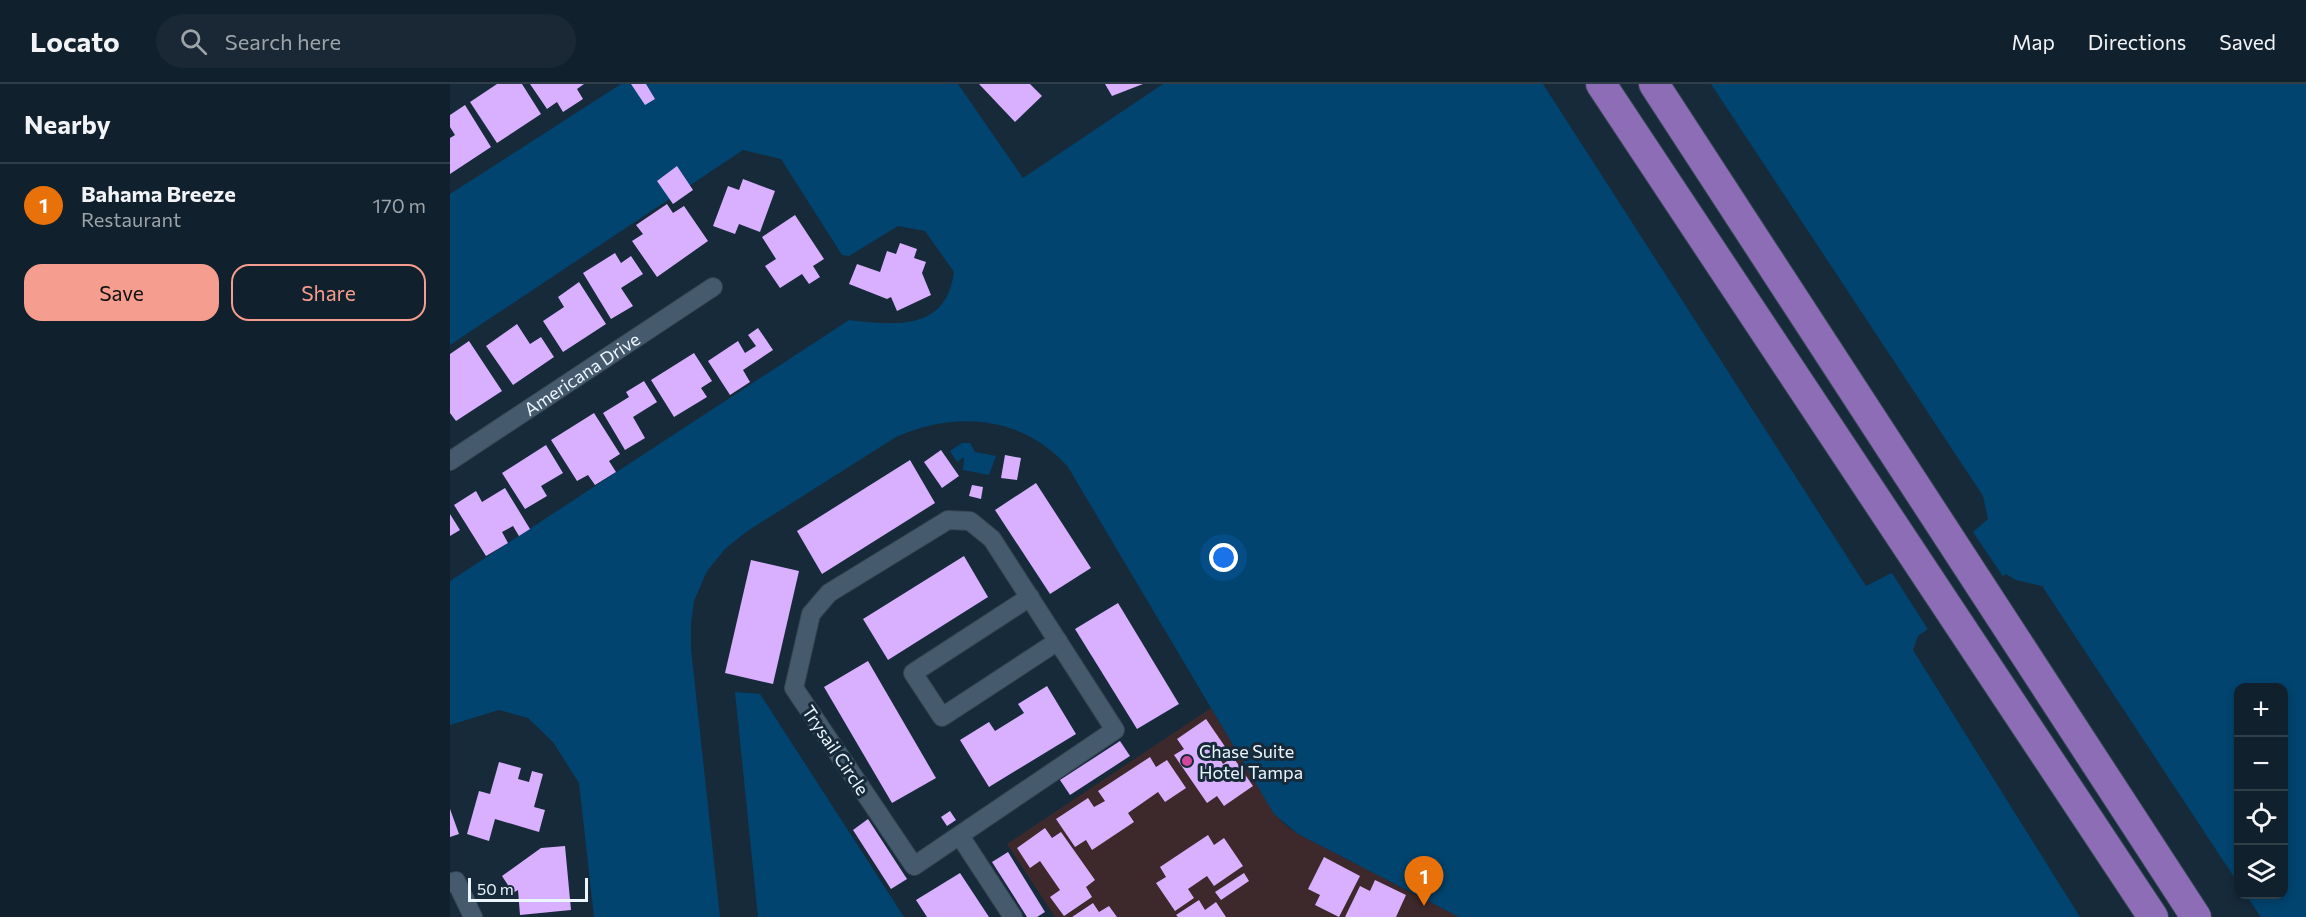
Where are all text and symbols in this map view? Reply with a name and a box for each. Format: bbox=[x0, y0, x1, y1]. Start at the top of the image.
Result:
search box bbox=[156, 14, 576, 68]
text: Locato bbox=[30, 24, 120, 58]
icon: search bbox=[177, 25, 210, 58]
text: Search here bbox=[225, 28, 341, 55]
text: Map bbox=[2012, 29, 2055, 54]
text: Directions bbox=[2088, 29, 2186, 54]
text: Saved bbox=[2219, 29, 2276, 54]
text: Nearby bbox=[24, 108, 111, 139]
text: Bahama Breeze bbox=[81, 180, 236, 207]
text: 1 bbox=[39, 193, 48, 217]
text: 170 m bbox=[373, 193, 426, 217]
text: Restaurant bbox=[81, 207, 181, 231]
button: Save bbox=[24, 264, 219, 321]
button: Share bbox=[231, 264, 426, 321]
street label: Americana Drive bbox=[520, 328, 644, 420]
your location bbox=[1209, 543, 1238, 572]
map controls bbox=[2234, 683, 2288, 899]
button: + bbox=[2234, 683, 2288, 737]
street label: Trysail Circle bbox=[798, 701, 874, 799]
button: − bbox=[2234, 737, 2288, 791]
place label: Chase Suite Hotel Tampa bbox=[1199, 740, 1303, 783]
marker: Chase Suite Hotel Tampa bbox=[1180, 754, 1194, 768]
button: locate bbox=[2234, 791, 2288, 845]
button: layers bbox=[2234, 845, 2288, 899]
pin: 1 bbox=[1404, 856, 1444, 906]
scale bar bbox=[468, 875, 588, 902]
text: 50 m bbox=[477, 879, 514, 898]

